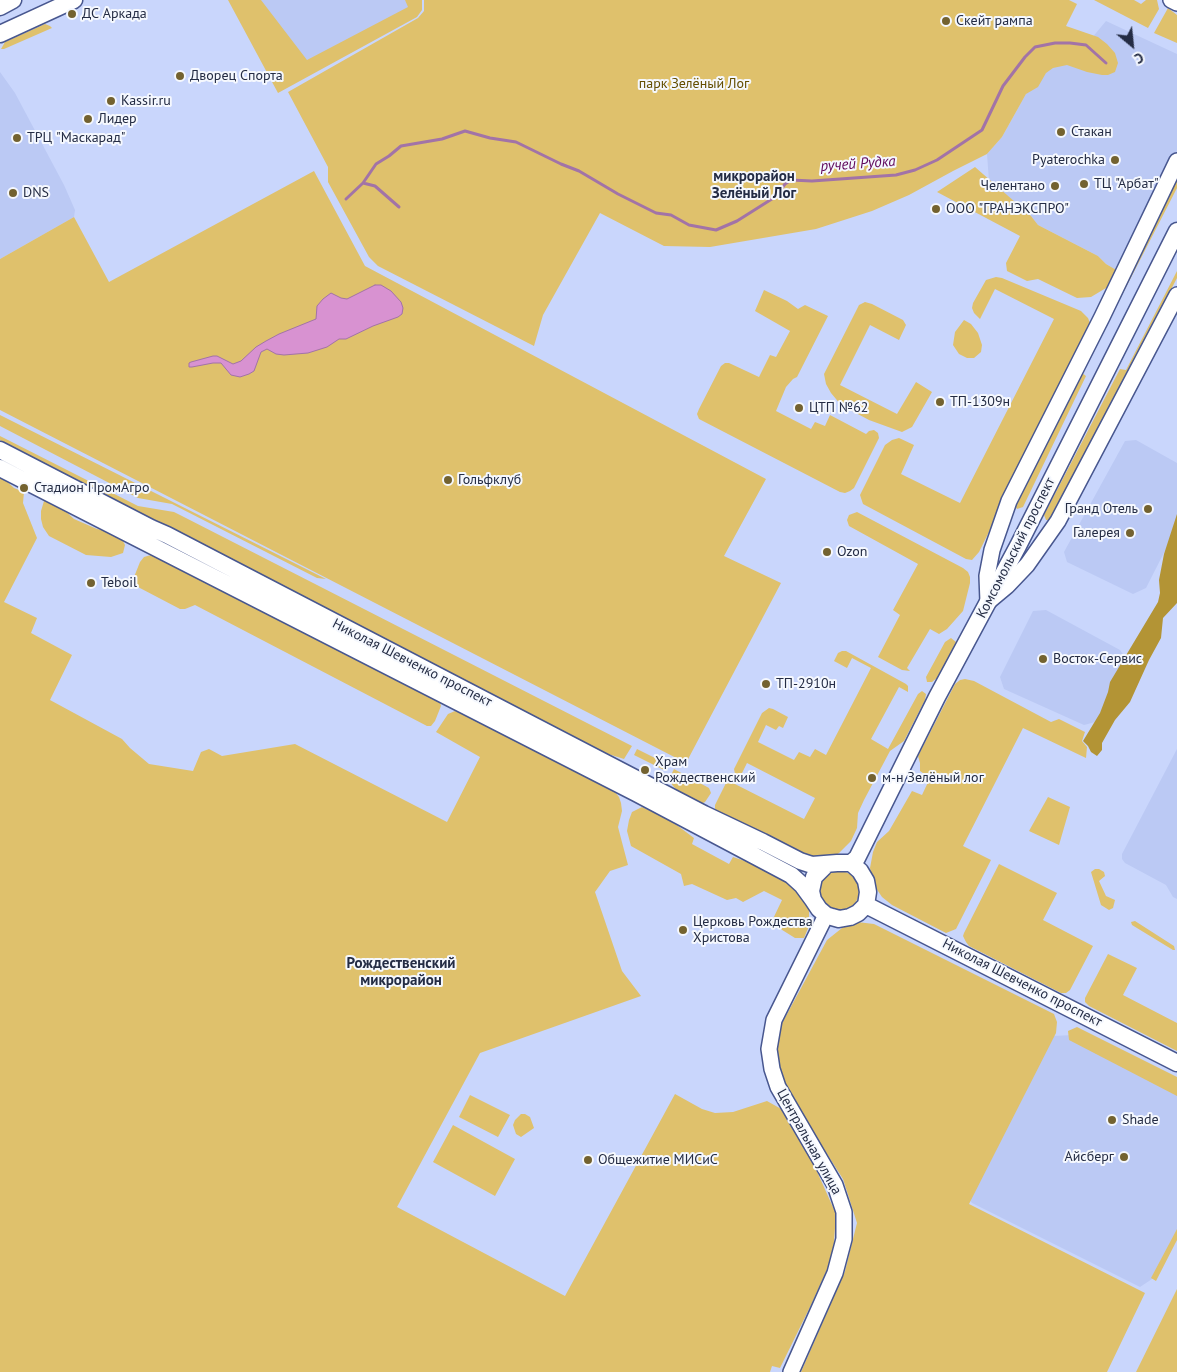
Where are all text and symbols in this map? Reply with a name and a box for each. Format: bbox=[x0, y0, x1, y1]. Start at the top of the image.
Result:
place label: ДС Аркада bbox=[82, 6, 147, 22]
marker: ДС Аркада bbox=[66, 8, 78, 20]
place label: Скейт рампа bbox=[956, 13, 1033, 29]
marker: Скейт рампа bbox=[940, 15, 952, 27]
north arrow bbox=[1107, 20, 1157, 70]
text: С bbox=[1131, 48, 1147, 68]
place label: Дворец Спорта bbox=[190, 68, 283, 84]
marker: Дворец Спорта bbox=[174, 70, 186, 82]
park label: парк Зелёный Лог bbox=[639, 76, 749, 92]
place label: Kassir.ru bbox=[121, 93, 171, 109]
marker: Kassir.ru bbox=[105, 95, 117, 107]
place label: Лидер bbox=[98, 111, 137, 127]
marker: Лидер bbox=[82, 113, 94, 125]
place label: Стакан bbox=[1071, 124, 1112, 140]
marker: Стакан bbox=[1055, 126, 1067, 138]
place label: ТРЦ "Маскарад" bbox=[27, 130, 125, 146]
marker: ТРЦ "Маскарад" bbox=[11, 132, 23, 144]
water label: ручей Рудка bbox=[820, 152, 896, 176]
place label: Pyaterochka bbox=[1032, 152, 1105, 168]
marker: Pyaterochka bbox=[1109, 154, 1121, 166]
district label: микрорайон Зелёный Лог bbox=[712, 168, 796, 203]
place label: ТЦ "Арбат" bbox=[1094, 176, 1159, 192]
place label: Челентано bbox=[980, 178, 1045, 194]
marker: ТЦ "Арбат" bbox=[1078, 178, 1090, 190]
marker: Челентано bbox=[1049, 180, 1061, 192]
place label: DNS bbox=[23, 185, 49, 201]
marker: DNS bbox=[7, 187, 19, 199]
place label: ООО "ГРАНЭКСПРО" bbox=[946, 201, 1069, 217]
marker: ООО "ГРАНЭКСПРО" bbox=[930, 203, 942, 215]
place label: ТП-1309н bbox=[950, 394, 1010, 410]
marker: ТП-1309н bbox=[934, 396, 946, 408]
place label: ЦТП №62 bbox=[809, 400, 868, 416]
marker: ЦТП №62 bbox=[793, 402, 805, 414]
place label: Гольфклуб bbox=[458, 472, 521, 488]
marker: Гольфклуб bbox=[442, 474, 454, 486]
street label: Комсомольский проспект bbox=[973, 475, 1059, 621]
place label: Стадион ПромАгро bbox=[34, 480, 149, 496]
marker: Стадион ПромАгро bbox=[18, 482, 30, 494]
place label: Гранд Отель bbox=[1065, 501, 1138, 517]
marker: Гранд Отель bbox=[1142, 503, 1154, 515]
place label: Галерея bbox=[1073, 525, 1120, 541]
marker: Галерея bbox=[1124, 527, 1136, 539]
place label: Ozon bbox=[837, 544, 867, 560]
marker: Ozon bbox=[821, 546, 833, 558]
place label: Teboil bbox=[101, 575, 137, 591]
marker: Teboil bbox=[85, 577, 97, 589]
street label: Николая Шевченко проспект bbox=[329, 615, 495, 711]
place label: Восток-Сервис bbox=[1053, 651, 1142, 667]
marker: Восток-Сервис bbox=[1037, 653, 1049, 665]
place label: ТП-2910н bbox=[776, 676, 836, 692]
marker: ТП-2910н bbox=[760, 678, 772, 690]
place label: Храм Рождественский bbox=[655, 754, 756, 786]
marker: Храм Рождественский bbox=[639, 764, 651, 776]
place label: м-н Зелёный лог bbox=[882, 770, 984, 786]
marker: м-н Зелёный лог bbox=[866, 772, 878, 784]
place label: Церковь Рождества Христова bbox=[693, 914, 813, 946]
marker: Церковь Рождества Христова bbox=[677, 924, 689, 936]
street label: Николая Шевченко проспект bbox=[939, 935, 1105, 1031]
district label: Рождественский микрорайон bbox=[346, 955, 456, 990]
street label: Центральная улица bbox=[773, 1086, 845, 1198]
place label: Shade bbox=[1122, 1112, 1159, 1128]
marker: Shade bbox=[1106, 1114, 1118, 1126]
place label: Айсберг bbox=[1064, 1149, 1114, 1165]
marker: Айсберг bbox=[1118, 1151, 1130, 1163]
place label: Общежитие МИСиС bbox=[598, 1152, 718, 1168]
marker: Общежитие МИСиС bbox=[582, 1154, 594, 1166]

